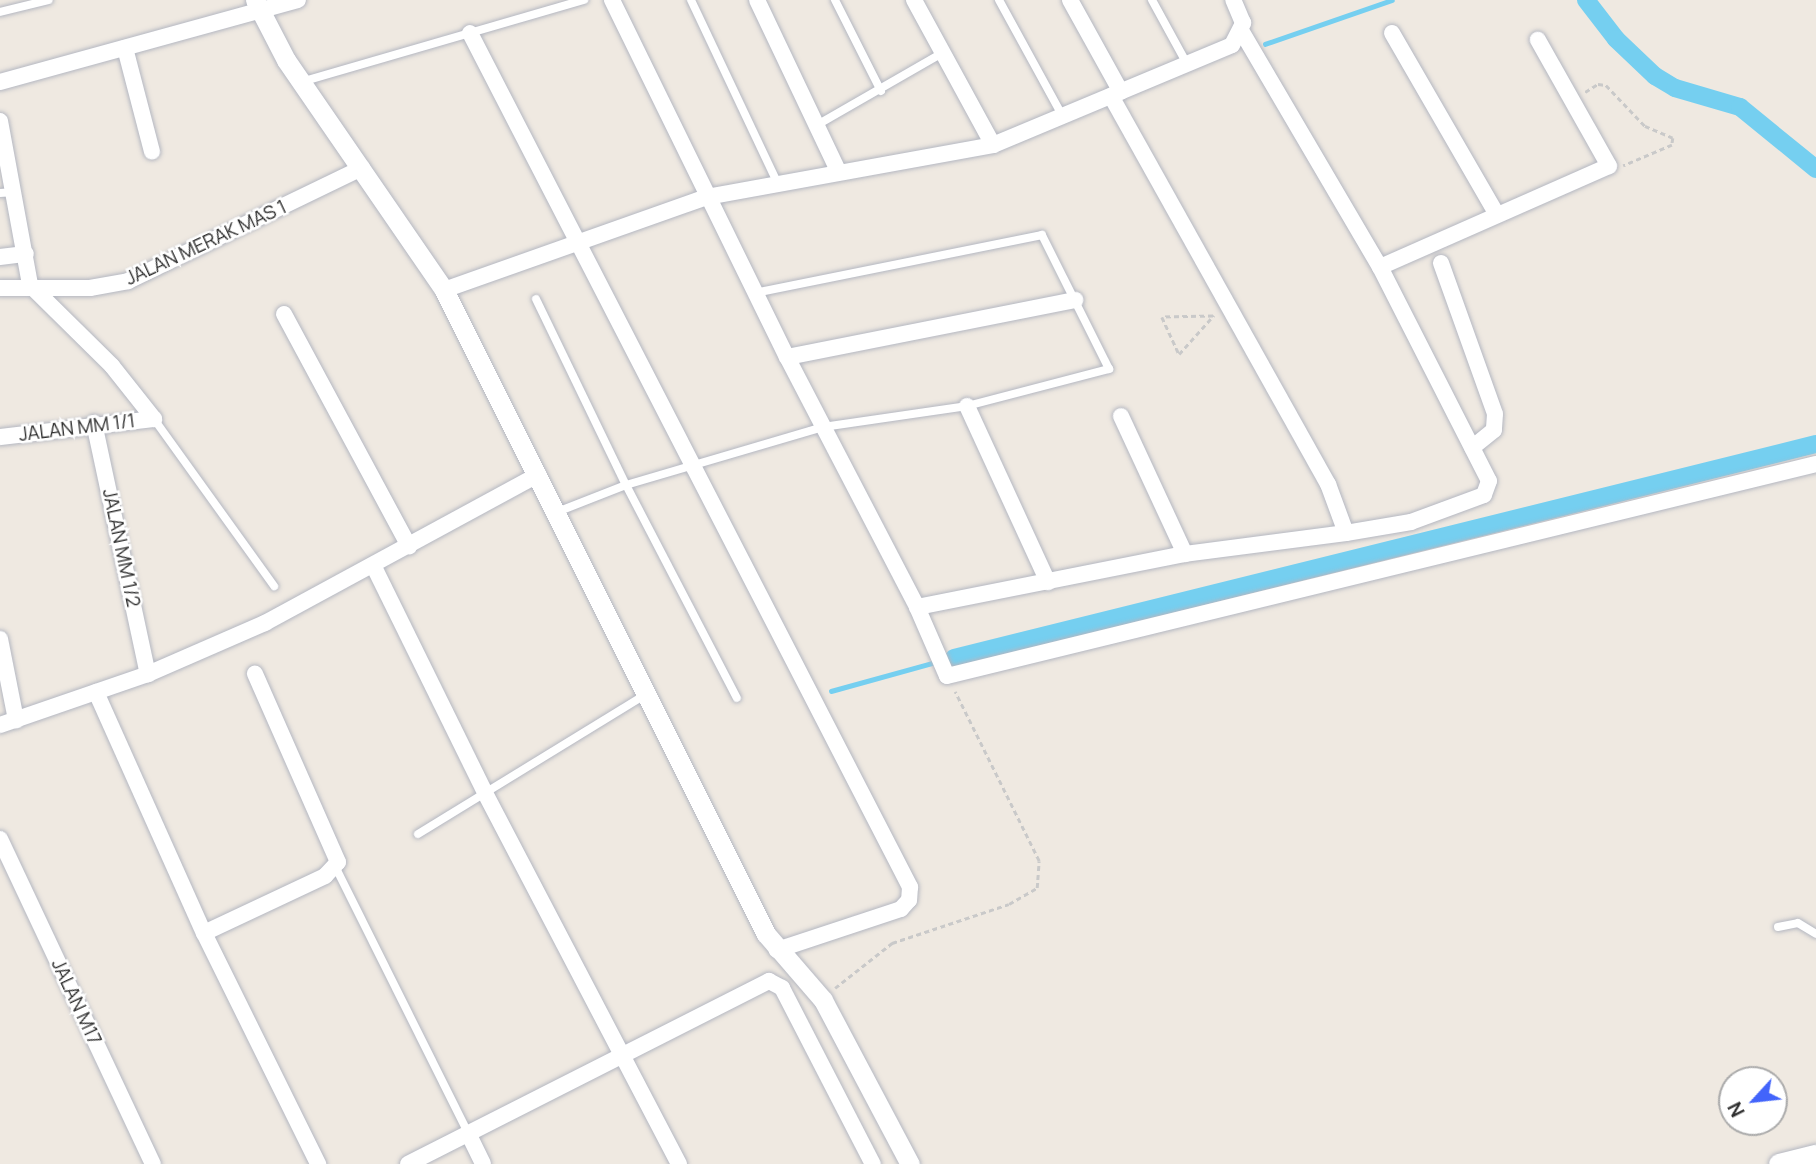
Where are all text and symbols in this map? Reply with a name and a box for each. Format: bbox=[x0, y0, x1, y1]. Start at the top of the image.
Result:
street label: JALAN MERAK MAS 1 bbox=[122, 196, 290, 290]
street label: JALAN MM 1/1 bbox=[18, 410, 136, 446]
street label: JALAN MM 1/2 bbox=[97, 487, 145, 609]
street label: JALAN M17 bbox=[46, 956, 106, 1048]
north arrow bbox=[1718, 1066, 1788, 1136]
text: N bbox=[1721, 1098, 1751, 1122]

